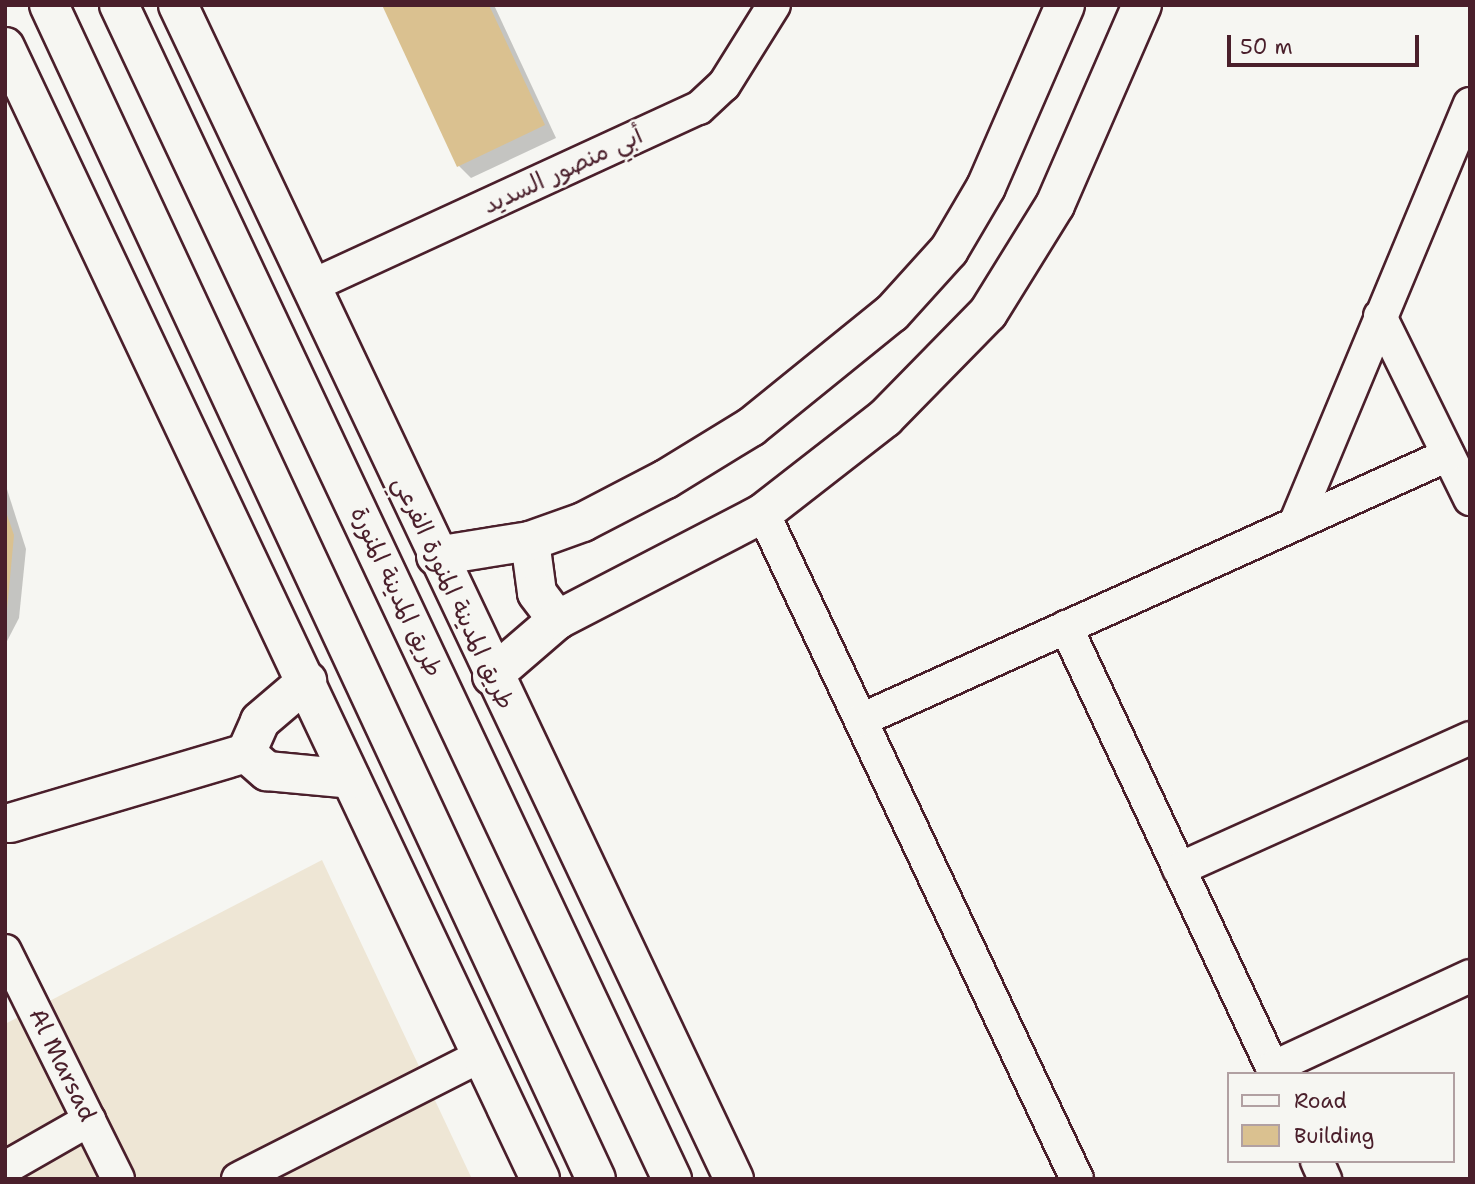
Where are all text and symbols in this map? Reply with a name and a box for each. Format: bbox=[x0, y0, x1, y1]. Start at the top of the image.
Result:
scale bar bbox=[1230, 21, 1422, 65]
text: 50 m bbox=[1240, 33, 1293, 61]
street label: أبي منصور السديد bbox=[479, 121, 647, 221]
street label: طريق المدينة المنورة الفرعي bbox=[386, 472, 520, 714]
street label: طريق المدينة المنورة bbox=[344, 502, 448, 682]
street label: Al Marsad bbox=[22, 1004, 102, 1126]
legend bbox=[1226, 1072, 1454, 1163]
text: Road bbox=[1294, 1087, 1347, 1115]
text: Building bbox=[1294, 1122, 1374, 1150]

